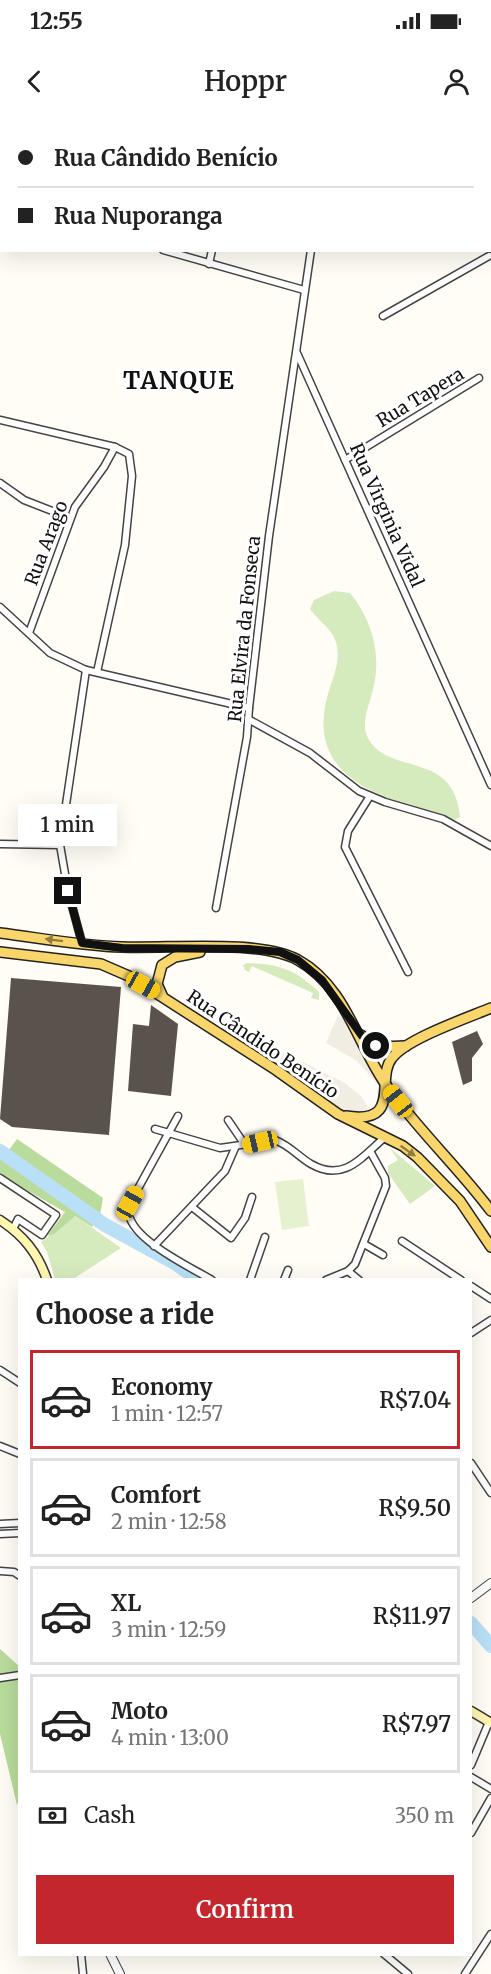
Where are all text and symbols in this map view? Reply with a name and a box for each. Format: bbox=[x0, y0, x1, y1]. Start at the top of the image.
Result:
text: 12:55 bbox=[30, 7, 83, 35]
text: Hoppr bbox=[204, 64, 287, 98]
icon: back bbox=[18, 65, 51, 98]
icon: person bbox=[440, 65, 473, 98]
text: Rua Cândido Benício bbox=[54, 144, 278, 172]
text: Rua Nuporanga bbox=[54, 202, 222, 230]
street label: Rua Tapera bbox=[372, 362, 468, 432]
district label: TANQUE bbox=[123, 365, 235, 396]
street label: Rua Virginia Vidal bbox=[345, 439, 429, 591]
street label: Rua Arago bbox=[19, 497, 73, 589]
street label: Rua Elvira da Fonseca bbox=[223, 534, 265, 723]
callout: 1 min bbox=[19, 804, 118, 846]
text: 1 min bbox=[41, 812, 94, 837]
route end bbox=[54, 877, 81, 904]
one-way arrow bbox=[44, 935, 63, 944]
car bbox=[123, 968, 163, 1002]
street label: Rua Cândido Benício bbox=[183, 985, 343, 1103]
route start bbox=[362, 1032, 389, 1059]
car bbox=[380, 1081, 416, 1121]
car bbox=[240, 1129, 280, 1155]
one-way arrow bbox=[400, 1145, 416, 1157]
car bbox=[113, 1183, 147, 1223]
text: Choose a ride bbox=[36, 1297, 214, 1331]
icon: car bbox=[39, 1373, 93, 1427]
text: Economy bbox=[111, 1373, 212, 1401]
text: R$7.04 bbox=[379, 1386, 451, 1414]
text: 1 min · 12:57 bbox=[111, 1401, 223, 1426]
icon: car bbox=[39, 1481, 93, 1535]
text: Comfort bbox=[111, 1481, 201, 1509]
text: R$9.50 bbox=[378, 1494, 451, 1522]
text: 2 min · 12:58 bbox=[111, 1509, 227, 1534]
icon: car bbox=[39, 1589, 93, 1643]
text: XL bbox=[111, 1589, 141, 1617]
text: R$11.97 bbox=[373, 1602, 451, 1630]
text: 3 min · 12:59 bbox=[111, 1617, 226, 1642]
icon: car bbox=[39, 1697, 93, 1751]
text: Moto bbox=[111, 1697, 168, 1725]
text: R$7.97 bbox=[382, 1710, 451, 1738]
text: 4 min · 13:00 bbox=[111, 1725, 229, 1750]
icon: cash bbox=[36, 1799, 69, 1832]
text: Cash bbox=[84, 1801, 135, 1829]
text: 350 m bbox=[395, 1803, 454, 1828]
button: Confirm bbox=[36, 1875, 454, 1944]

